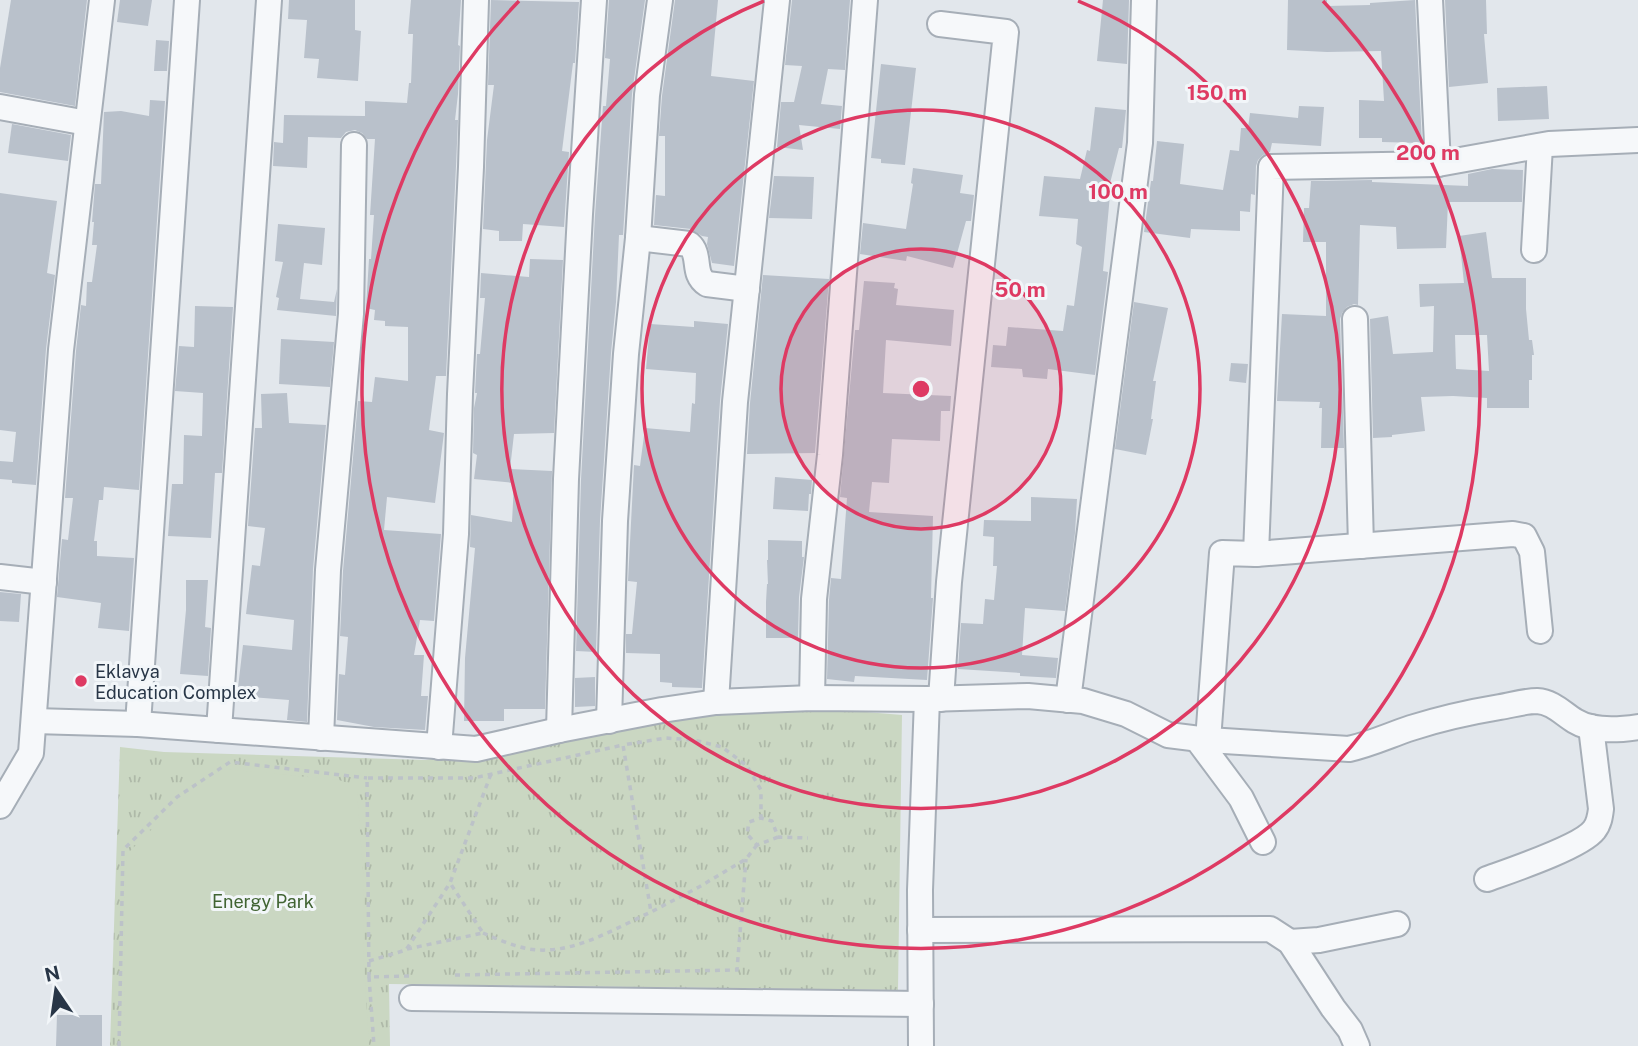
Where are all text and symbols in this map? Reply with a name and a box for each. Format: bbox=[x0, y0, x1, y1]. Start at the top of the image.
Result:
text: 150 m bbox=[1187, 80, 1247, 105]
text: 200 m bbox=[1396, 140, 1460, 165]
text: 100 m bbox=[1088, 179, 1148, 204]
text: 50 m bbox=[994, 277, 1046, 302]
centre of rings bbox=[909, 377, 933, 401]
place label: Eklavya Education Complex bbox=[95, 661, 256, 703]
marker: Eklavya Education Complex bbox=[73, 673, 89, 689]
park label: Energy Park bbox=[212, 891, 314, 912]
north arrow bbox=[21, 955, 91, 1025]
text: N bbox=[42, 961, 62, 986]

